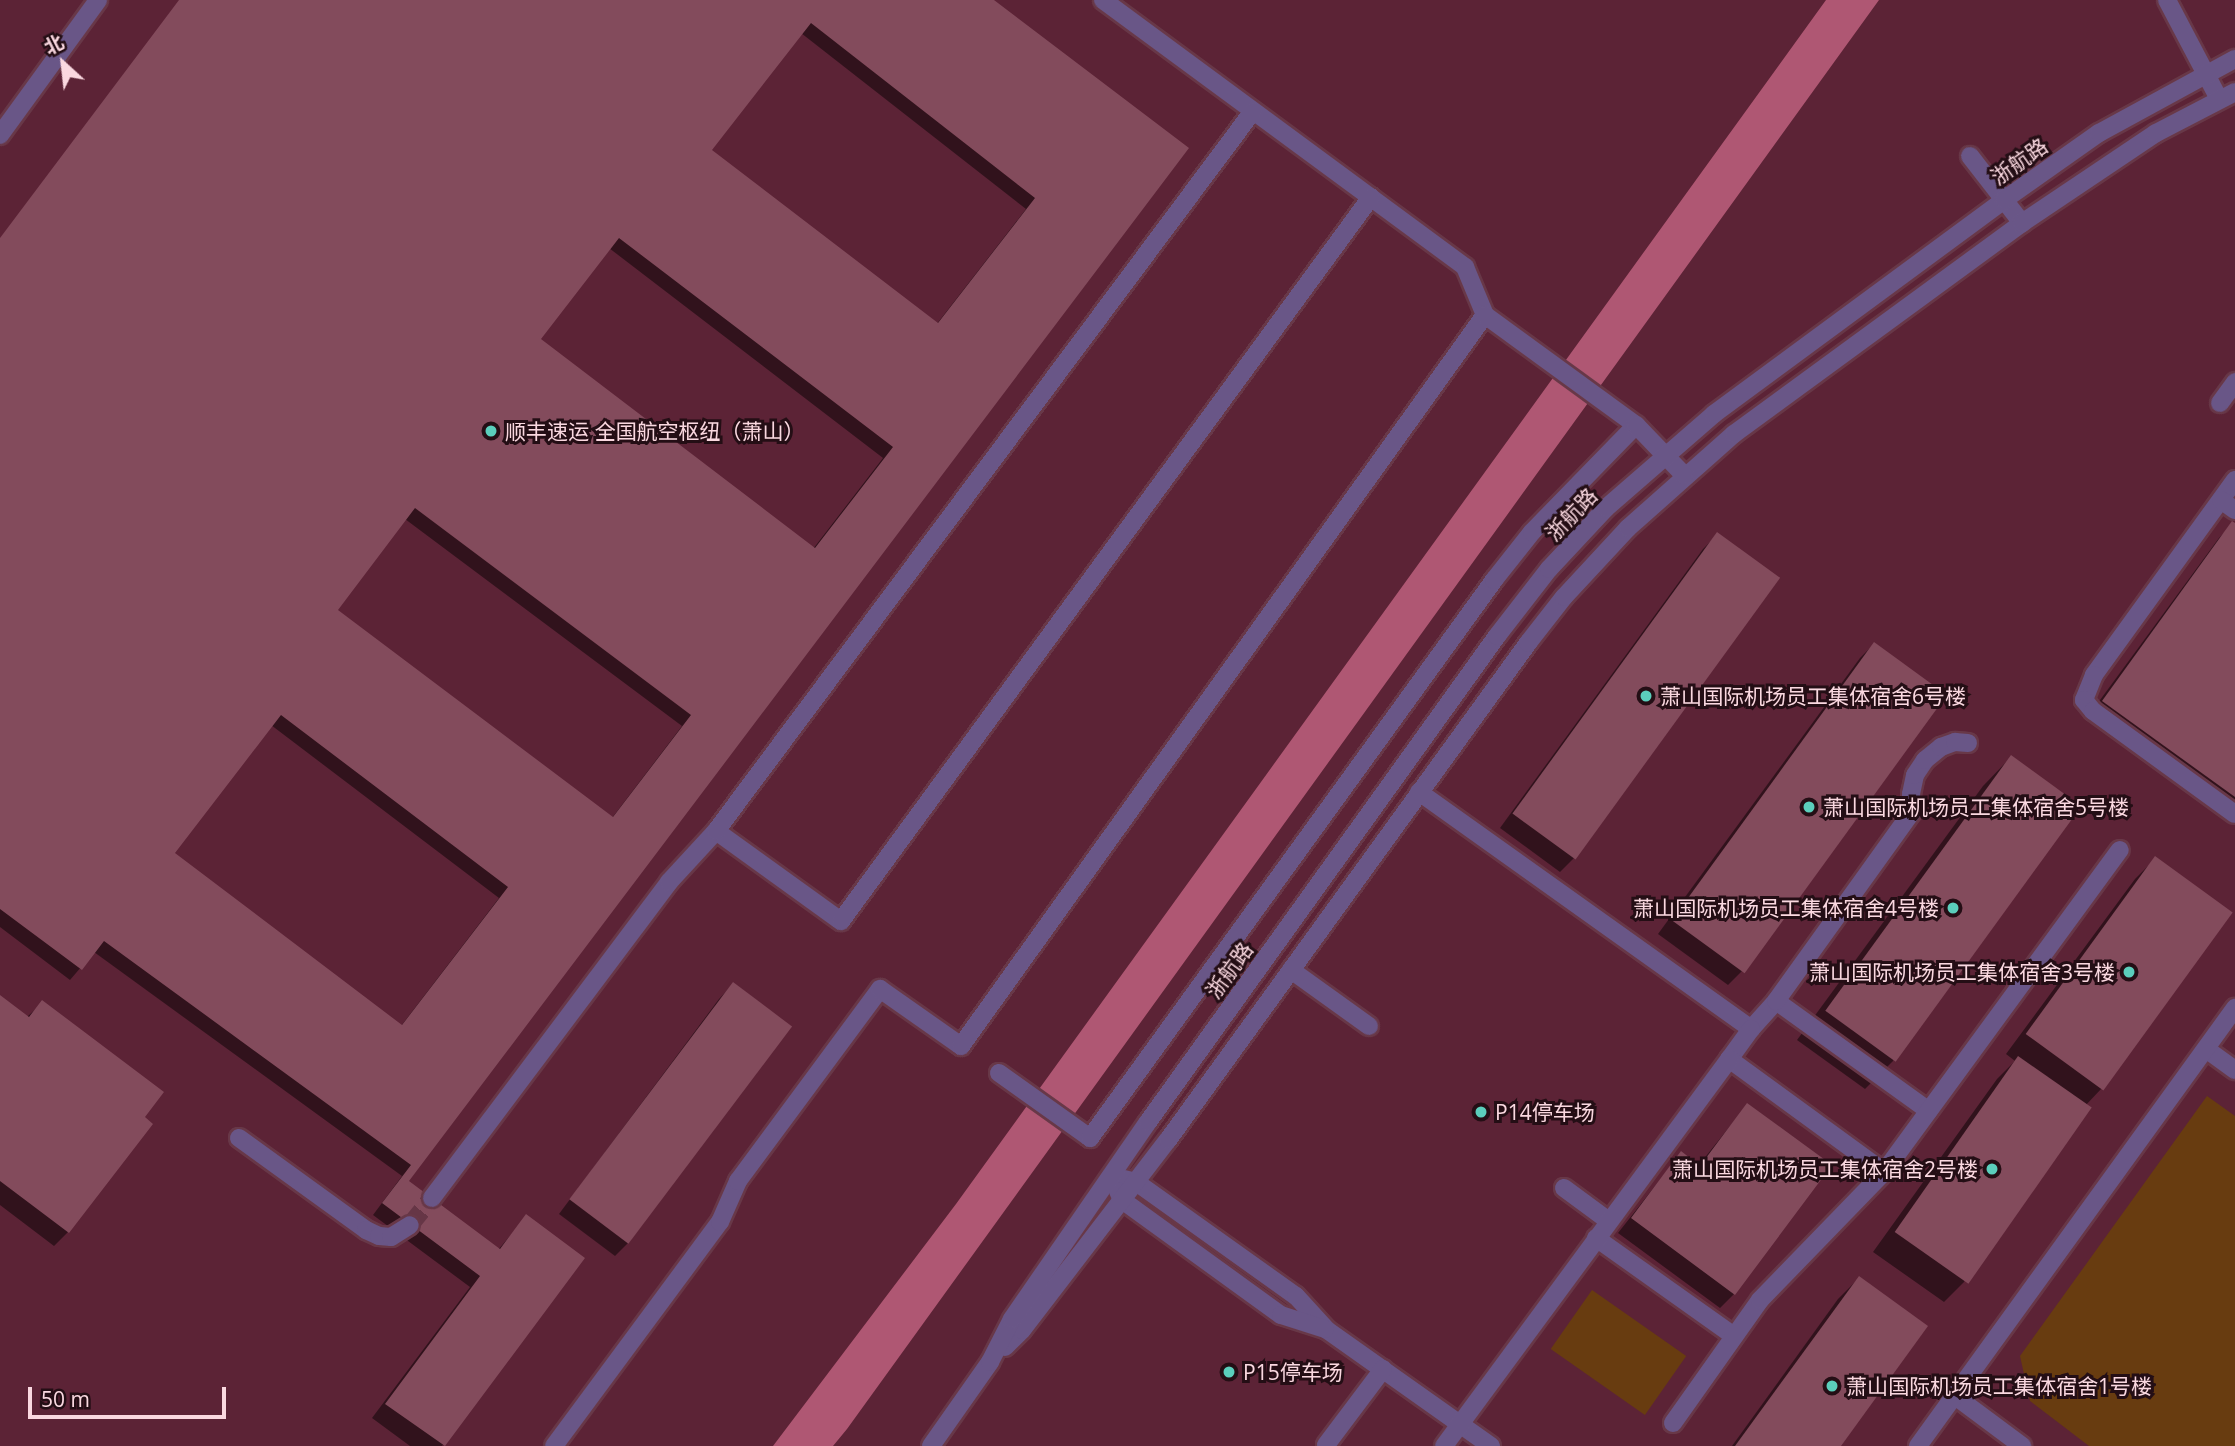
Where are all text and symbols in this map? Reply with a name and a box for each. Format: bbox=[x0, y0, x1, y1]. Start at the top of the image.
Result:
north arrow bbox=[28, 28, 98, 98]
text: 北 bbox=[39, 28, 68, 60]
street label: 浙航路 bbox=[1986, 133, 2052, 189]
place label: 顺丰速运 全国航空枢纽（萧山） bbox=[505, 418, 804, 444]
marker: 顺丰速运 全国航空枢纽（萧山） bbox=[483, 423, 499, 439]
street label: 浙航路 bbox=[1540, 483, 1602, 545]
place label: 萧山国际机场员工集体宿舍6号楼 bbox=[1660, 683, 1966, 709]
marker: 萧山国际机场员工集体宿舍6号楼 bbox=[1638, 688, 1654, 704]
place label: 萧山国际机场员工集体宿舍5号楼 bbox=[1823, 794, 2129, 820]
marker: 萧山国际机场员工集体宿舍5号楼 bbox=[1801, 799, 1817, 815]
place label: 萧山国际机场员工集体宿舍4号楼 bbox=[1633, 895, 1939, 921]
marker: 萧山国际机场员工集体宿舍4号楼 bbox=[1945, 900, 1961, 916]
street label: 浙航路 bbox=[1200, 937, 1258, 1003]
place label: 萧山国际机场员工集体宿舍3号楼 bbox=[1809, 959, 2115, 985]
marker: 萧山国际机场员工集体宿舍3号楼 bbox=[2121, 964, 2137, 980]
place label: P14停车场 bbox=[1495, 1099, 1595, 1125]
marker: P14停车场 bbox=[1473, 1104, 1489, 1120]
place label: 萧山国际机场员工集体宿舍2号楼 bbox=[1672, 1156, 1978, 1182]
marker: 萧山国际机场员工集体宿舍2号楼 bbox=[1984, 1161, 2000, 1177]
place label: P15停车场 bbox=[1243, 1359, 1343, 1385]
marker: P15停车场 bbox=[1221, 1364, 1237, 1380]
scale bar bbox=[32, 1372, 229, 1416]
place label: 萧山国际机场员工集体宿舍1号楼 bbox=[1846, 1373, 2152, 1399]
marker: 萧山国际机场员工集体宿舍1号楼 bbox=[1824, 1378, 1840, 1394]
text: 50 m bbox=[41, 1385, 90, 1413]

